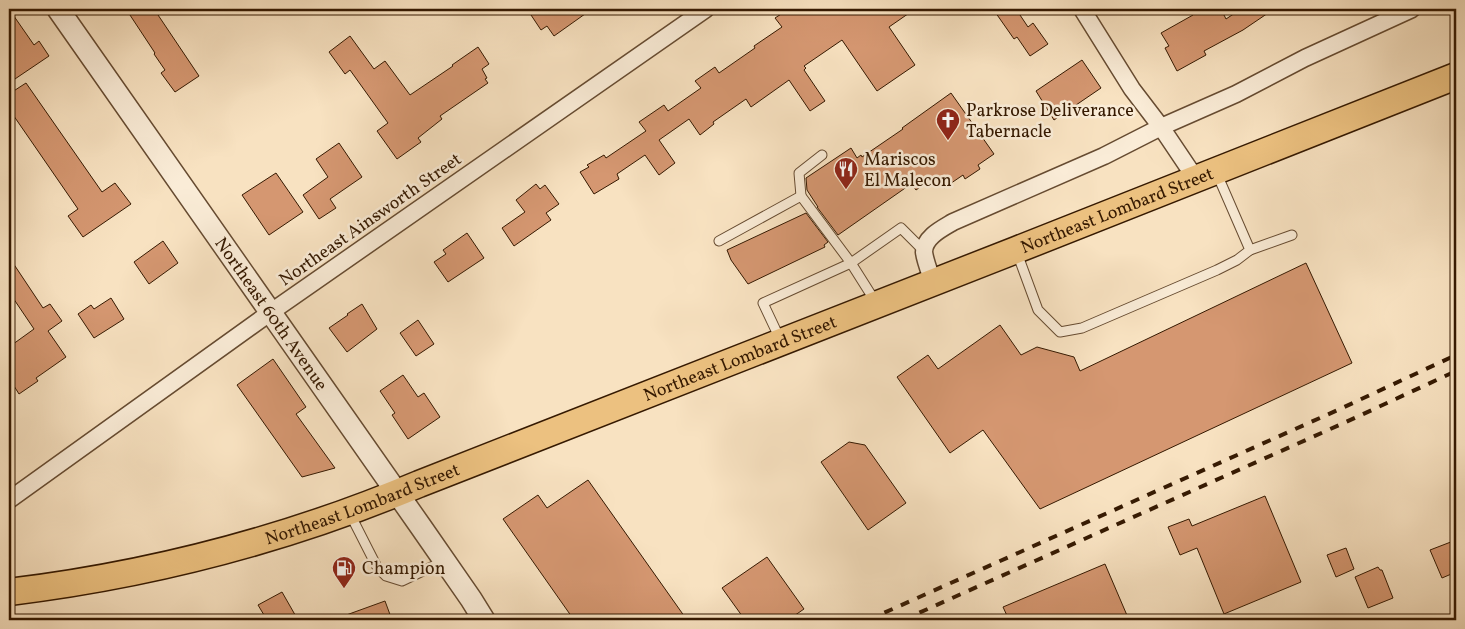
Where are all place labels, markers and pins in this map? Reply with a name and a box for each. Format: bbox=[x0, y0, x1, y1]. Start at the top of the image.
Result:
place label: Parkrose Deliverance Tabernacle bbox=[966, 99, 1134, 145]
church icon: Parkrose Deliverance Tabernacle bbox=[935, 107, 961, 141]
place label: Mariscos El Malecon bbox=[864, 148, 952, 194]
restaurant icon: Mariscos El Malecon bbox=[833, 156, 859, 190]
fuel station icon: Champion bbox=[331, 555, 357, 589]
place label: Champion bbox=[362, 557, 446, 582]

